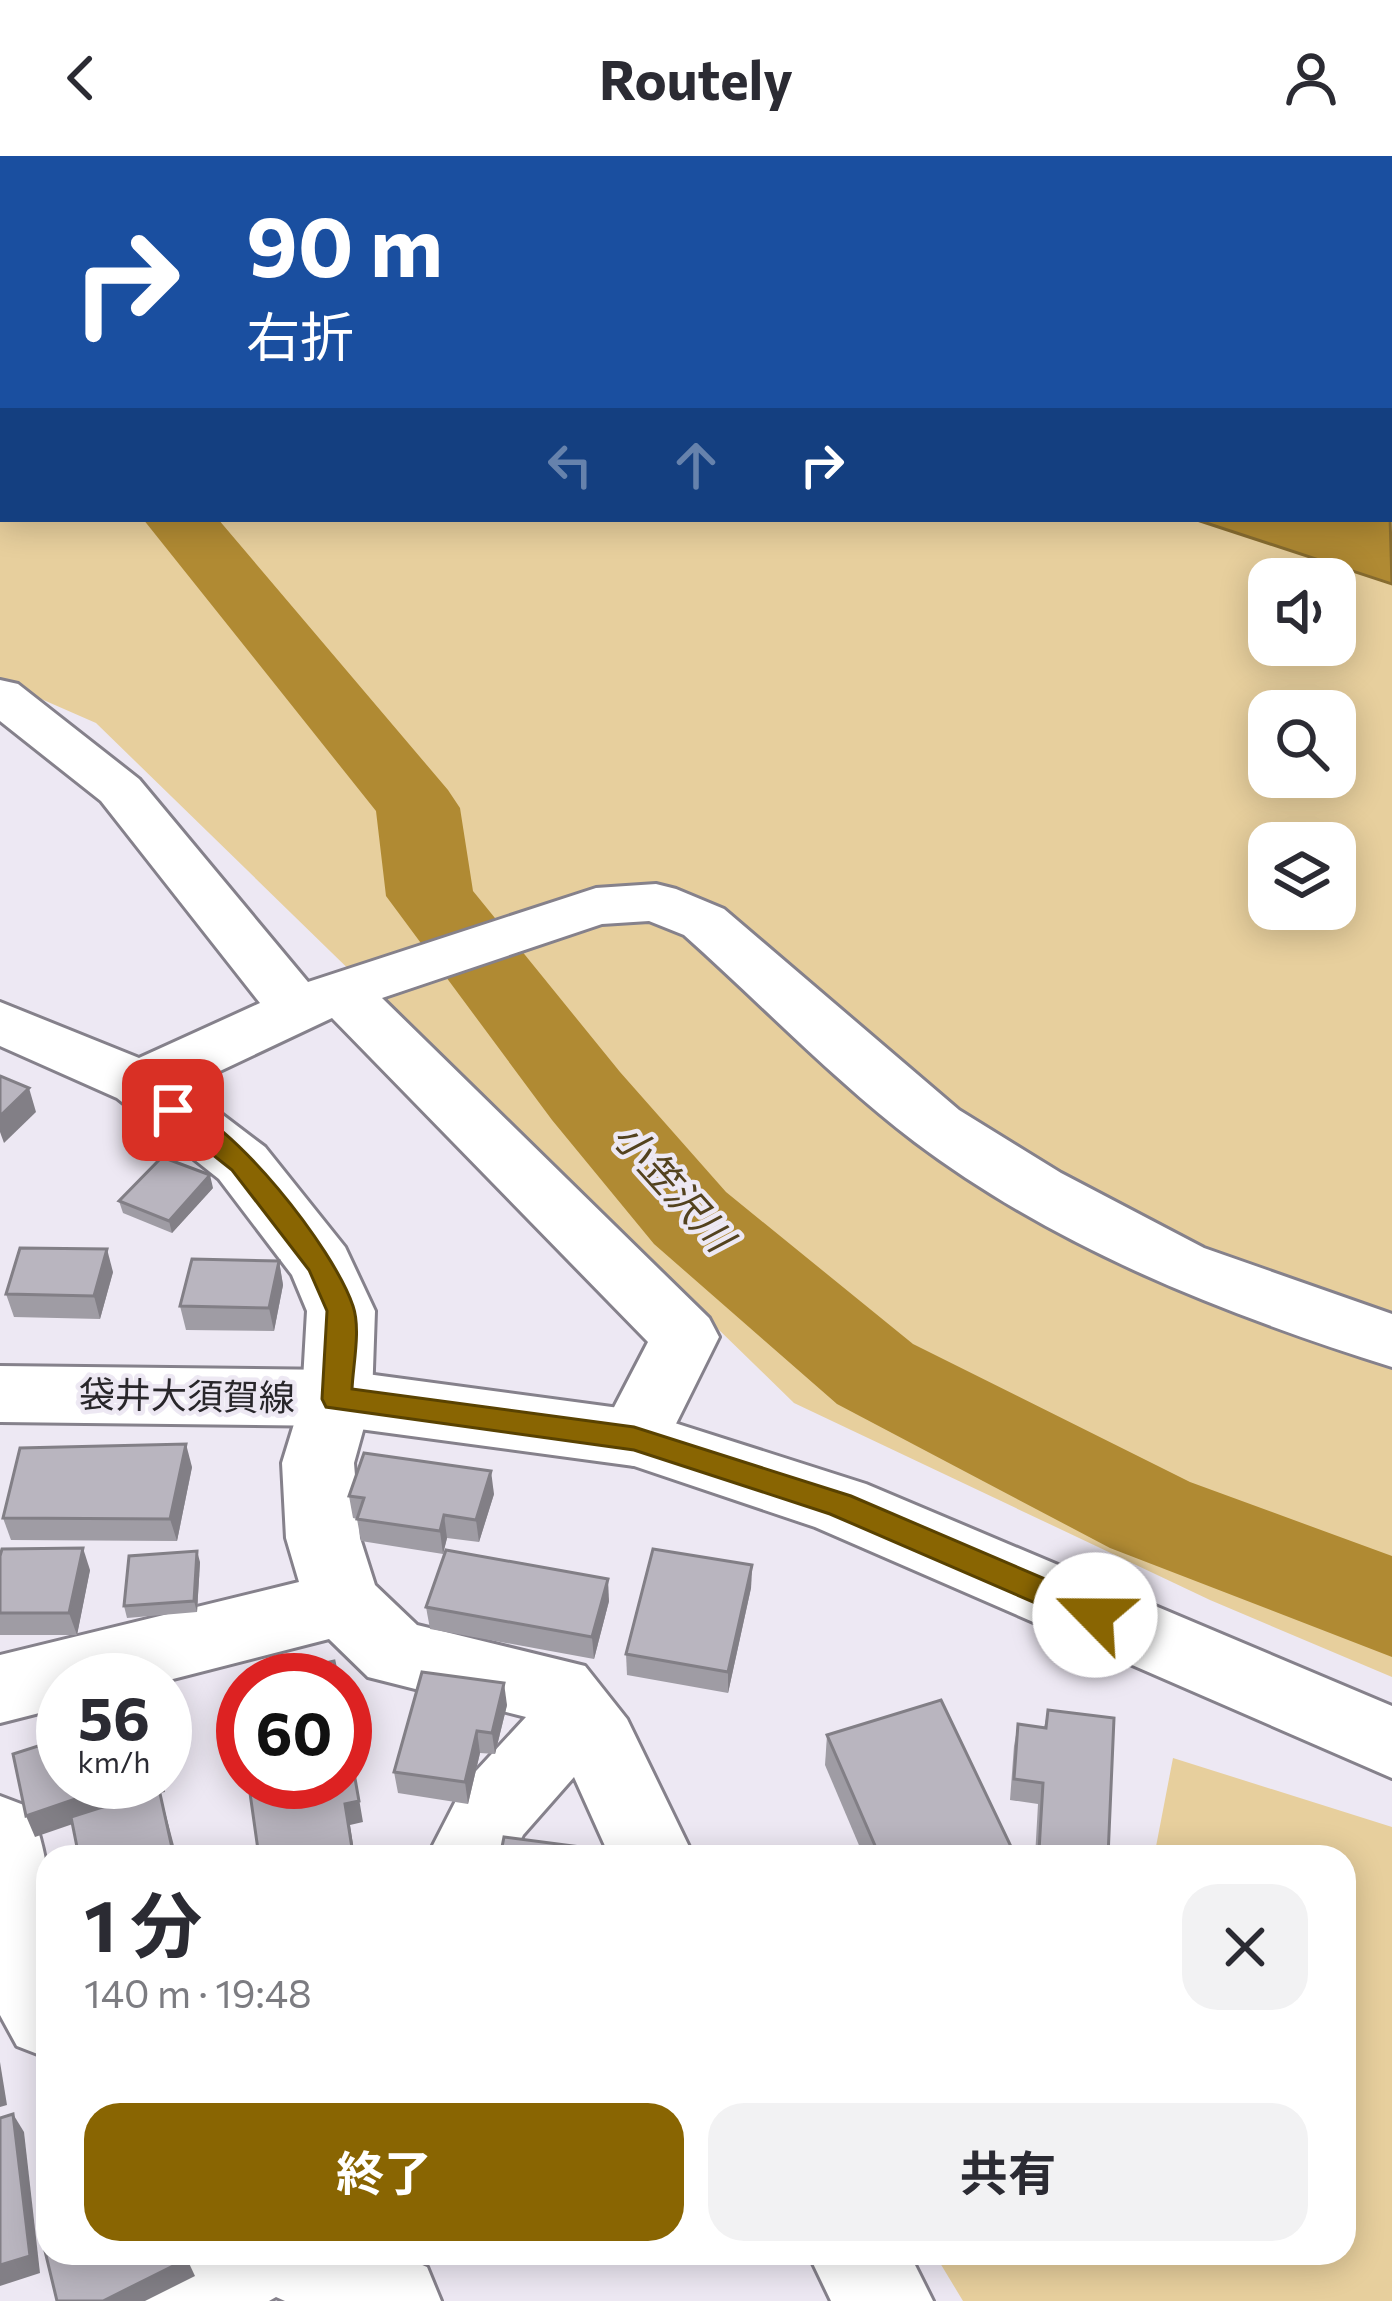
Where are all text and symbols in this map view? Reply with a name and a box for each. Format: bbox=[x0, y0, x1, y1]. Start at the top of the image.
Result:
icon: back bbox=[48, 45, 114, 111]
text: Routely bbox=[599, 45, 793, 111]
icon: person bbox=[1278, 45, 1344, 111]
text: 90 m bbox=[246, 192, 443, 294]
icon: right bbox=[48, 204, 204, 360]
text: 右折 bbox=[246, 302, 354, 368]
icon: left bbox=[537, 432, 603, 498]
icon: ahead bbox=[663, 432, 729, 498]
icon: right bbox=[789, 432, 855, 498]
map controls bbox=[1248, 558, 1356, 930]
button: sound bbox=[1248, 558, 1356, 666]
button: search bbox=[1248, 690, 1356, 798]
button: layers bbox=[1248, 822, 1356, 930]
pin bbox=[122, 1059, 224, 1161]
icon: arrive bbox=[140, 1077, 206, 1143]
water label: 小笠沢川 bbox=[604, 1112, 747, 1263]
street label: 袋井大須賀線 bbox=[79, 1370, 295, 1418]
position arrow bbox=[1032, 1552, 1158, 1678]
speed limit sign: 60 bbox=[216, 1653, 372, 1809]
text: 56 bbox=[78, 1679, 150, 1752]
text: km/h bbox=[78, 1742, 150, 1779]
text: 1 分 bbox=[84, 1879, 202, 1967]
button: close bbox=[1182, 1884, 1308, 2010]
text: 140 m · 19:48 bbox=[84, 1968, 312, 2016]
button: 終了 bbox=[84, 2103, 684, 2241]
button: 共有 bbox=[708, 2103, 1308, 2241]

